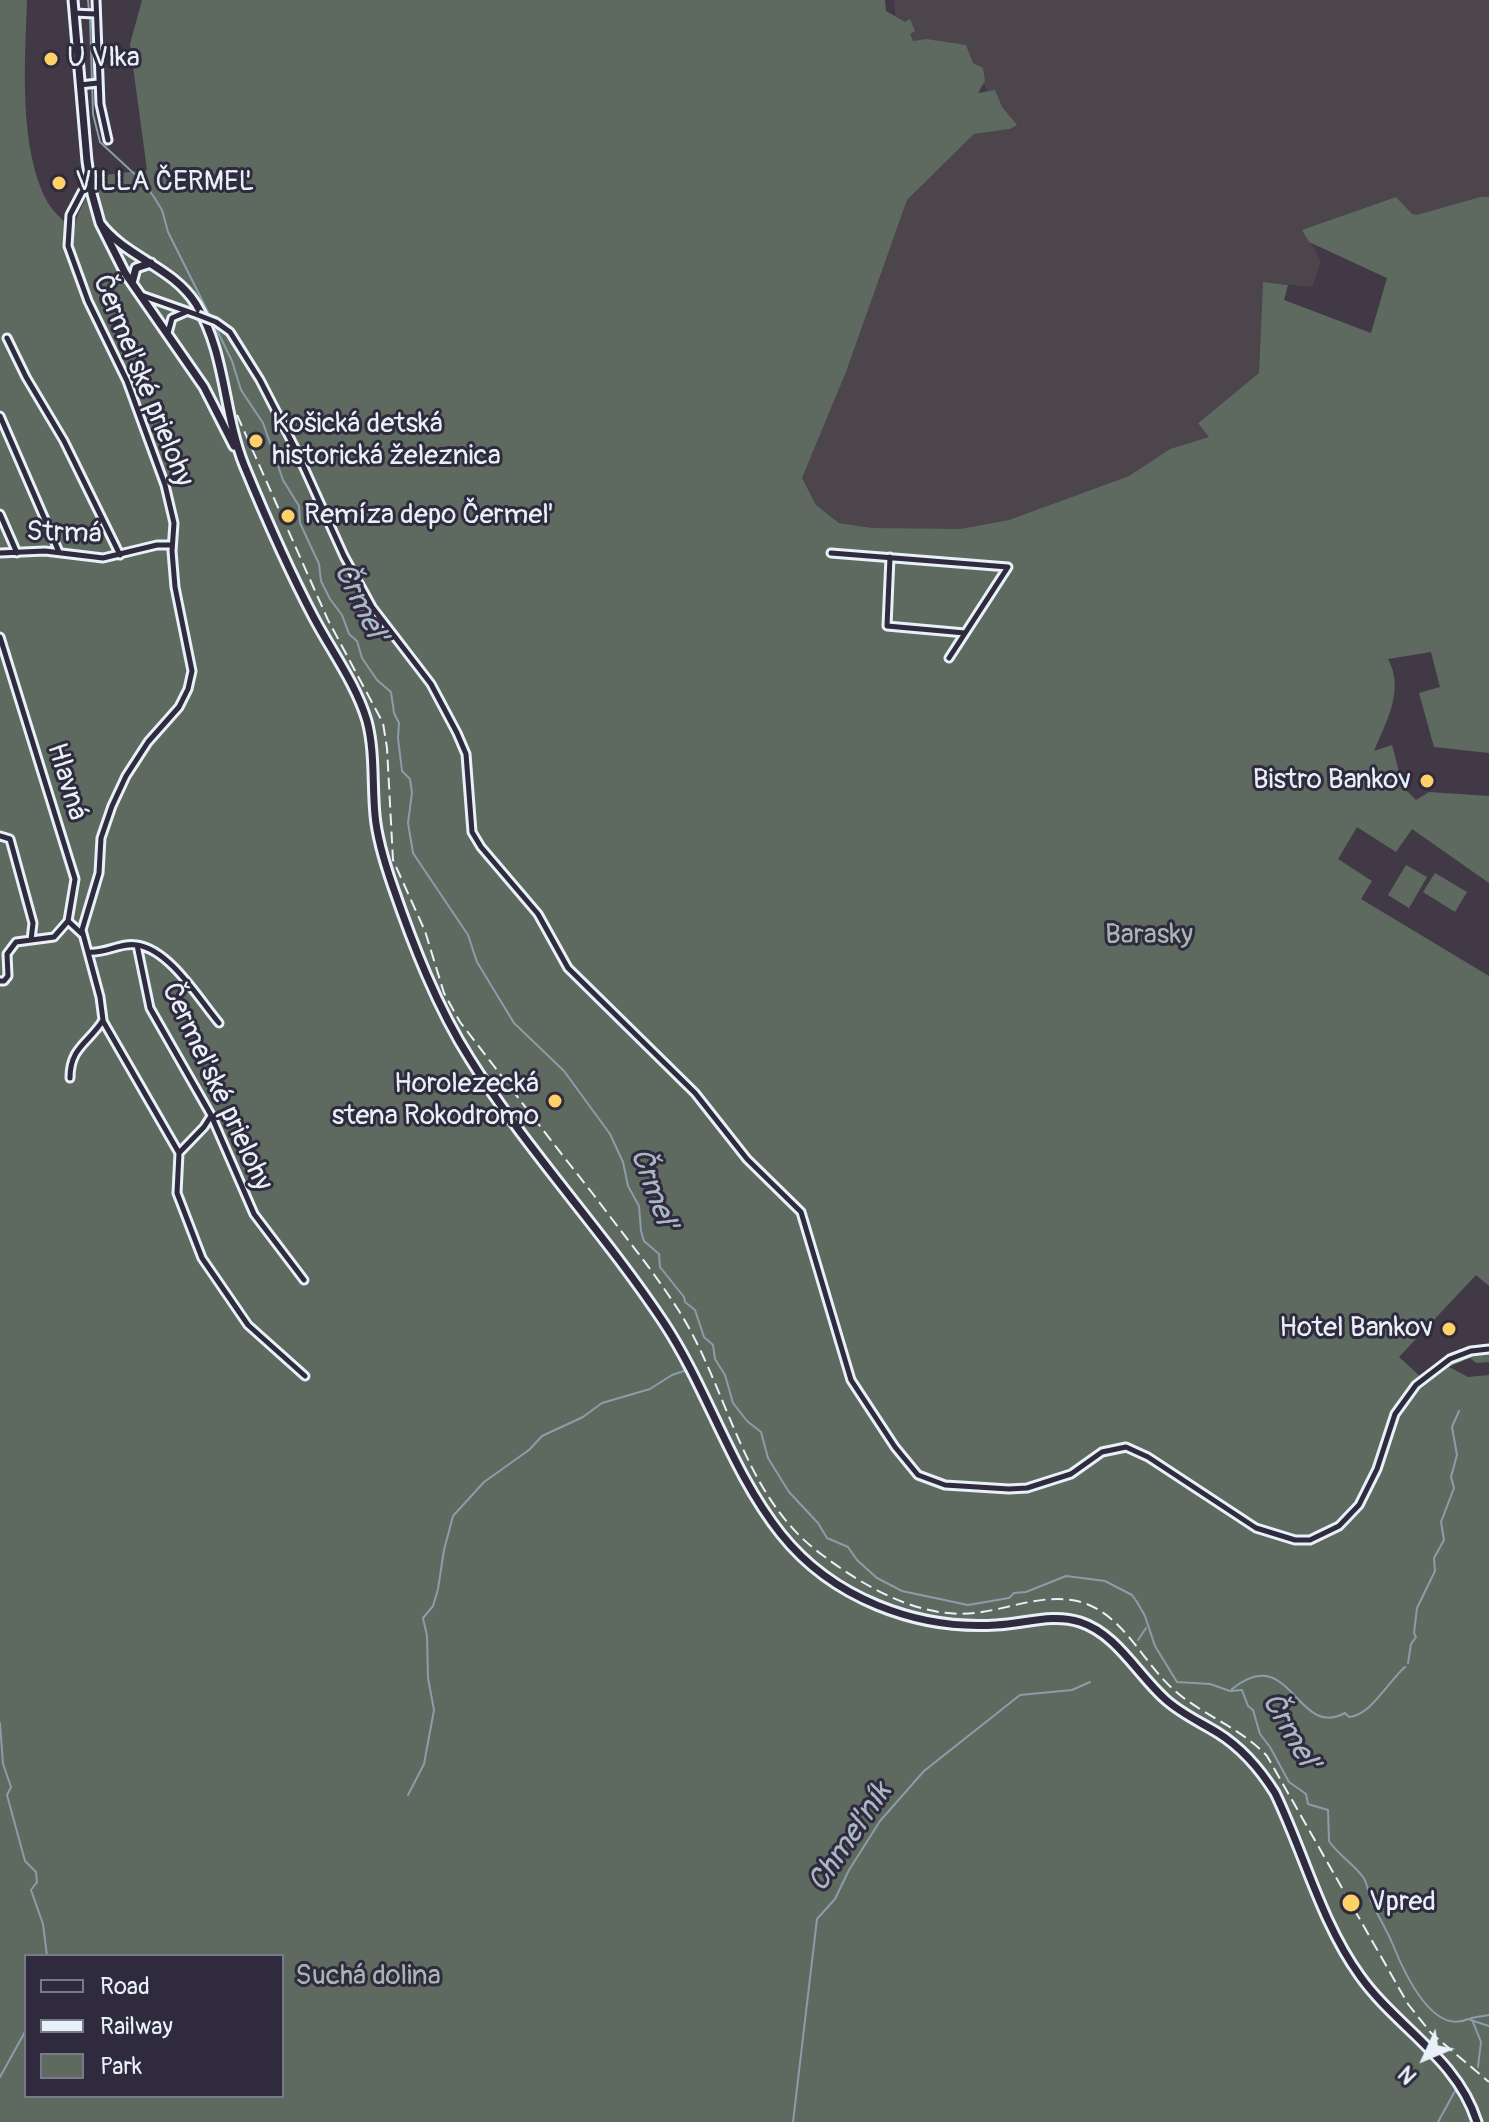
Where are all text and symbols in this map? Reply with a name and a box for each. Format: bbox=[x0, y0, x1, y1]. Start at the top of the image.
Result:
place label: U Vlka bbox=[67, 42, 140, 76]
marker: U Vlka bbox=[42, 50, 60, 68]
place label: VILLA ČERMEĽ bbox=[75, 166, 255, 200]
marker: VILLA ČERMEĽ bbox=[50, 174, 68, 192]
street label: Čermeľské prielohy bbox=[84, 270, 200, 492]
place label: Košická detská historická železnica bbox=[272, 408, 501, 474]
marker: Košická detská historická železnica bbox=[247, 432, 265, 450]
place label: Remíza depo Čermeľ bbox=[304, 499, 553, 533]
marker: Remíza depo Čermeľ bbox=[279, 507, 297, 525]
street label: Strmá bbox=[26, 516, 102, 552]
water label: Črmeľ bbox=[325, 558, 393, 648]
street label: Hlavná bbox=[38, 739, 94, 825]
place label: Bistro Bankov bbox=[1253, 764, 1411, 798]
marker: Bistro Bankov bbox=[1418, 772, 1436, 790]
park label: Barasky bbox=[1105, 919, 1193, 953]
street label: Čermeľské prielohy bbox=[153, 978, 279, 1196]
place label: Horolezecká stena Rokodromo bbox=[332, 1068, 539, 1134]
marker: Horolezecká stena Rokodromo bbox=[546, 1092, 564, 1110]
water label: Črmeľ bbox=[621, 1144, 683, 1234]
place label: Hotel Bankov bbox=[1279, 1312, 1433, 1346]
marker: Hotel Bankov bbox=[1440, 1320, 1458, 1338]
water label: Črmeľ bbox=[1253, 1687, 1325, 1777]
water label: Chmeľník bbox=[801, 1777, 901, 1899]
place label: Vpred bbox=[1369, 1886, 1436, 1920]
marker: Vpred bbox=[1340, 1892, 1362, 1914]
legend bbox=[24, 1954, 284, 2098]
park label: Suchá dolina bbox=[295, 1960, 441, 1994]
text: Road bbox=[100, 1972, 150, 2001]
text: Railway bbox=[100, 2012, 173, 2041]
north arrow bbox=[1385, 2018, 1465, 2098]
text: Park bbox=[100, 2052, 142, 2081]
text: N bbox=[1392, 2060, 1423, 2090]

